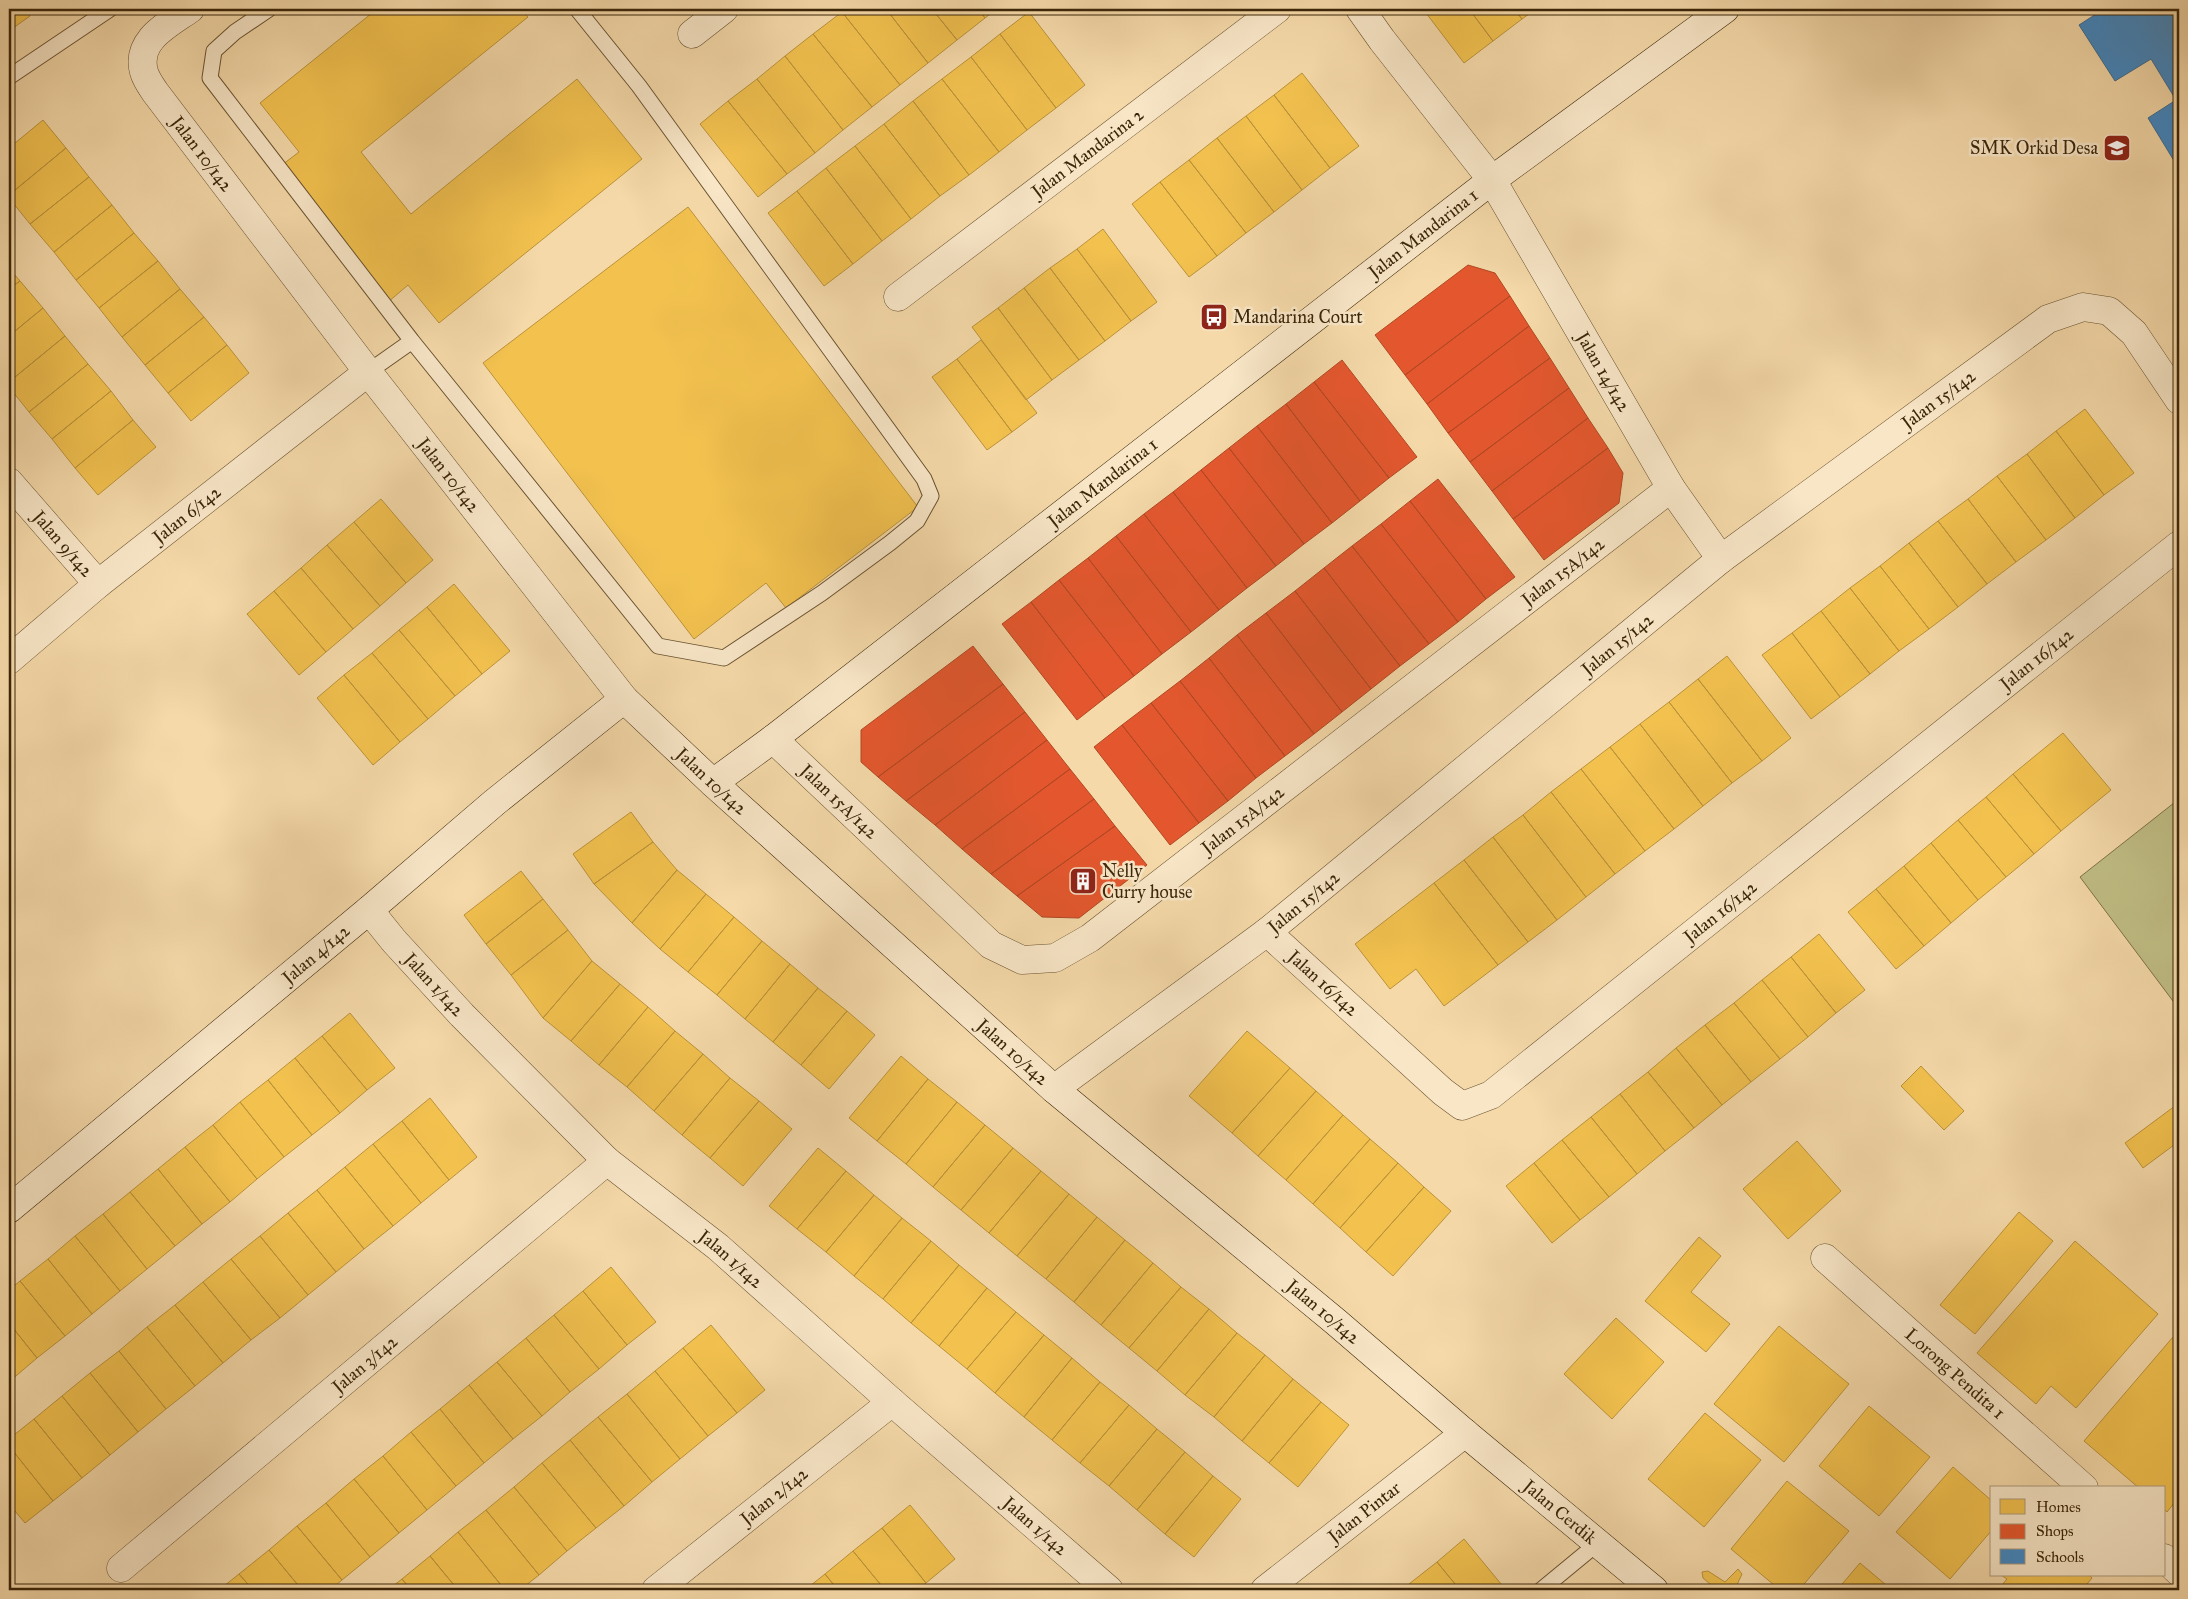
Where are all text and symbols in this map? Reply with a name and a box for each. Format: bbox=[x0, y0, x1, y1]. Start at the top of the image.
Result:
street label: Jalan Mandarina 2 bbox=[1026, 103, 1148, 205]
street label: Jalan 10/142 bbox=[164, 110, 238, 196]
school or university icon: SMK Orkid Desa bbox=[2102, 133, 2132, 163]
place label: SMK Orkid Desa bbox=[1970, 137, 2098, 159]
street label: Jalan Mandarina 1 bbox=[1362, 184, 1483, 285]
bus stop icon: Mandarina Court bbox=[1199, 302, 1229, 332]
place label: Mandarina Court bbox=[1233, 306, 1363, 328]
street label: Jalan 14/142 bbox=[1570, 326, 1635, 416]
street label: Jalan 15/142 bbox=[1895, 365, 1980, 436]
street label: Jalan 10/142 bbox=[411, 432, 485, 517]
street label: Jalan Mandarina 1 bbox=[1042, 433, 1162, 534]
street label: Jalan 6/142 bbox=[147, 481, 225, 550]
street label: Jalan 9/142 bbox=[26, 504, 98, 582]
street label: Jalan 15A/142 bbox=[1516, 533, 1609, 613]
street label: Jalan 15/142 bbox=[1575, 608, 1658, 682]
street label: Jalan 16/142 bbox=[1994, 623, 2078, 697]
street label: Jalan 10/142 bbox=[669, 741, 752, 819]
street label: Jalan 15A/142 bbox=[793, 758, 883, 844]
street label: Jalan 15A/142 bbox=[1195, 781, 1289, 861]
place label: Nelly Curry house bbox=[1102, 860, 1192, 903]
building icon: Nelly Curry house bbox=[1068, 866, 1098, 896]
street label: Jalan 15/142 bbox=[1262, 866, 1344, 940]
street label: Jalan 16/142 bbox=[1678, 876, 1762, 950]
street label: Jalan 4/142 bbox=[276, 920, 354, 991]
street label: Jalan 16/142 bbox=[1281, 944, 1363, 1021]
street label: Jalan 1/142 bbox=[397, 947, 469, 1021]
street label: Jalan 10/142 bbox=[970, 1013, 1053, 1090]
street label: Jalan 1/142 bbox=[692, 1224, 768, 1293]
street label: Jalan 10/142 bbox=[1280, 1273, 1365, 1349]
street label: Lorong Pendita 1 bbox=[1901, 1323, 2010, 1424]
street label: Jalan 3/142 bbox=[326, 1330, 402, 1400]
street label: Jalan 2/142 bbox=[734, 1462, 812, 1532]
street label: Jalan Cerdik bbox=[1516, 1474, 1602, 1549]
street label: Jalan Pintar bbox=[1322, 1477, 1405, 1550]
legend bbox=[1990, 1486, 2166, 1576]
street label: Jalan 1/142 bbox=[996, 1491, 1072, 1560]
text: Homes bbox=[2036, 1498, 2081, 1516]
text: Shops bbox=[2036, 1522, 2074, 1540]
text: Schools bbox=[2036, 1548, 2084, 1566]

